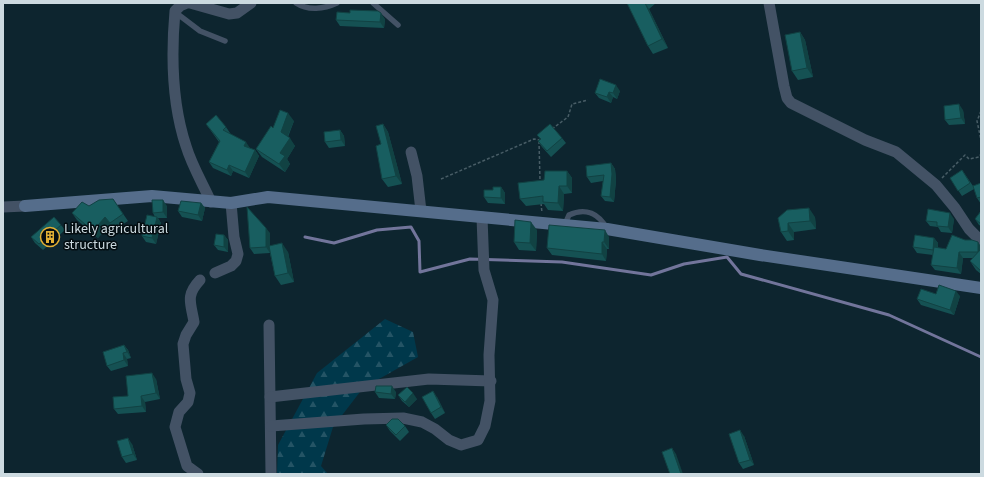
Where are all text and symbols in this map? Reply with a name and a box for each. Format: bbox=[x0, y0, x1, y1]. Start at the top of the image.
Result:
place label: Likely agricultural structure bbox=[64, 219, 169, 255]
building icon: Likely agricultural structure bbox=[39, 226, 61, 248]

